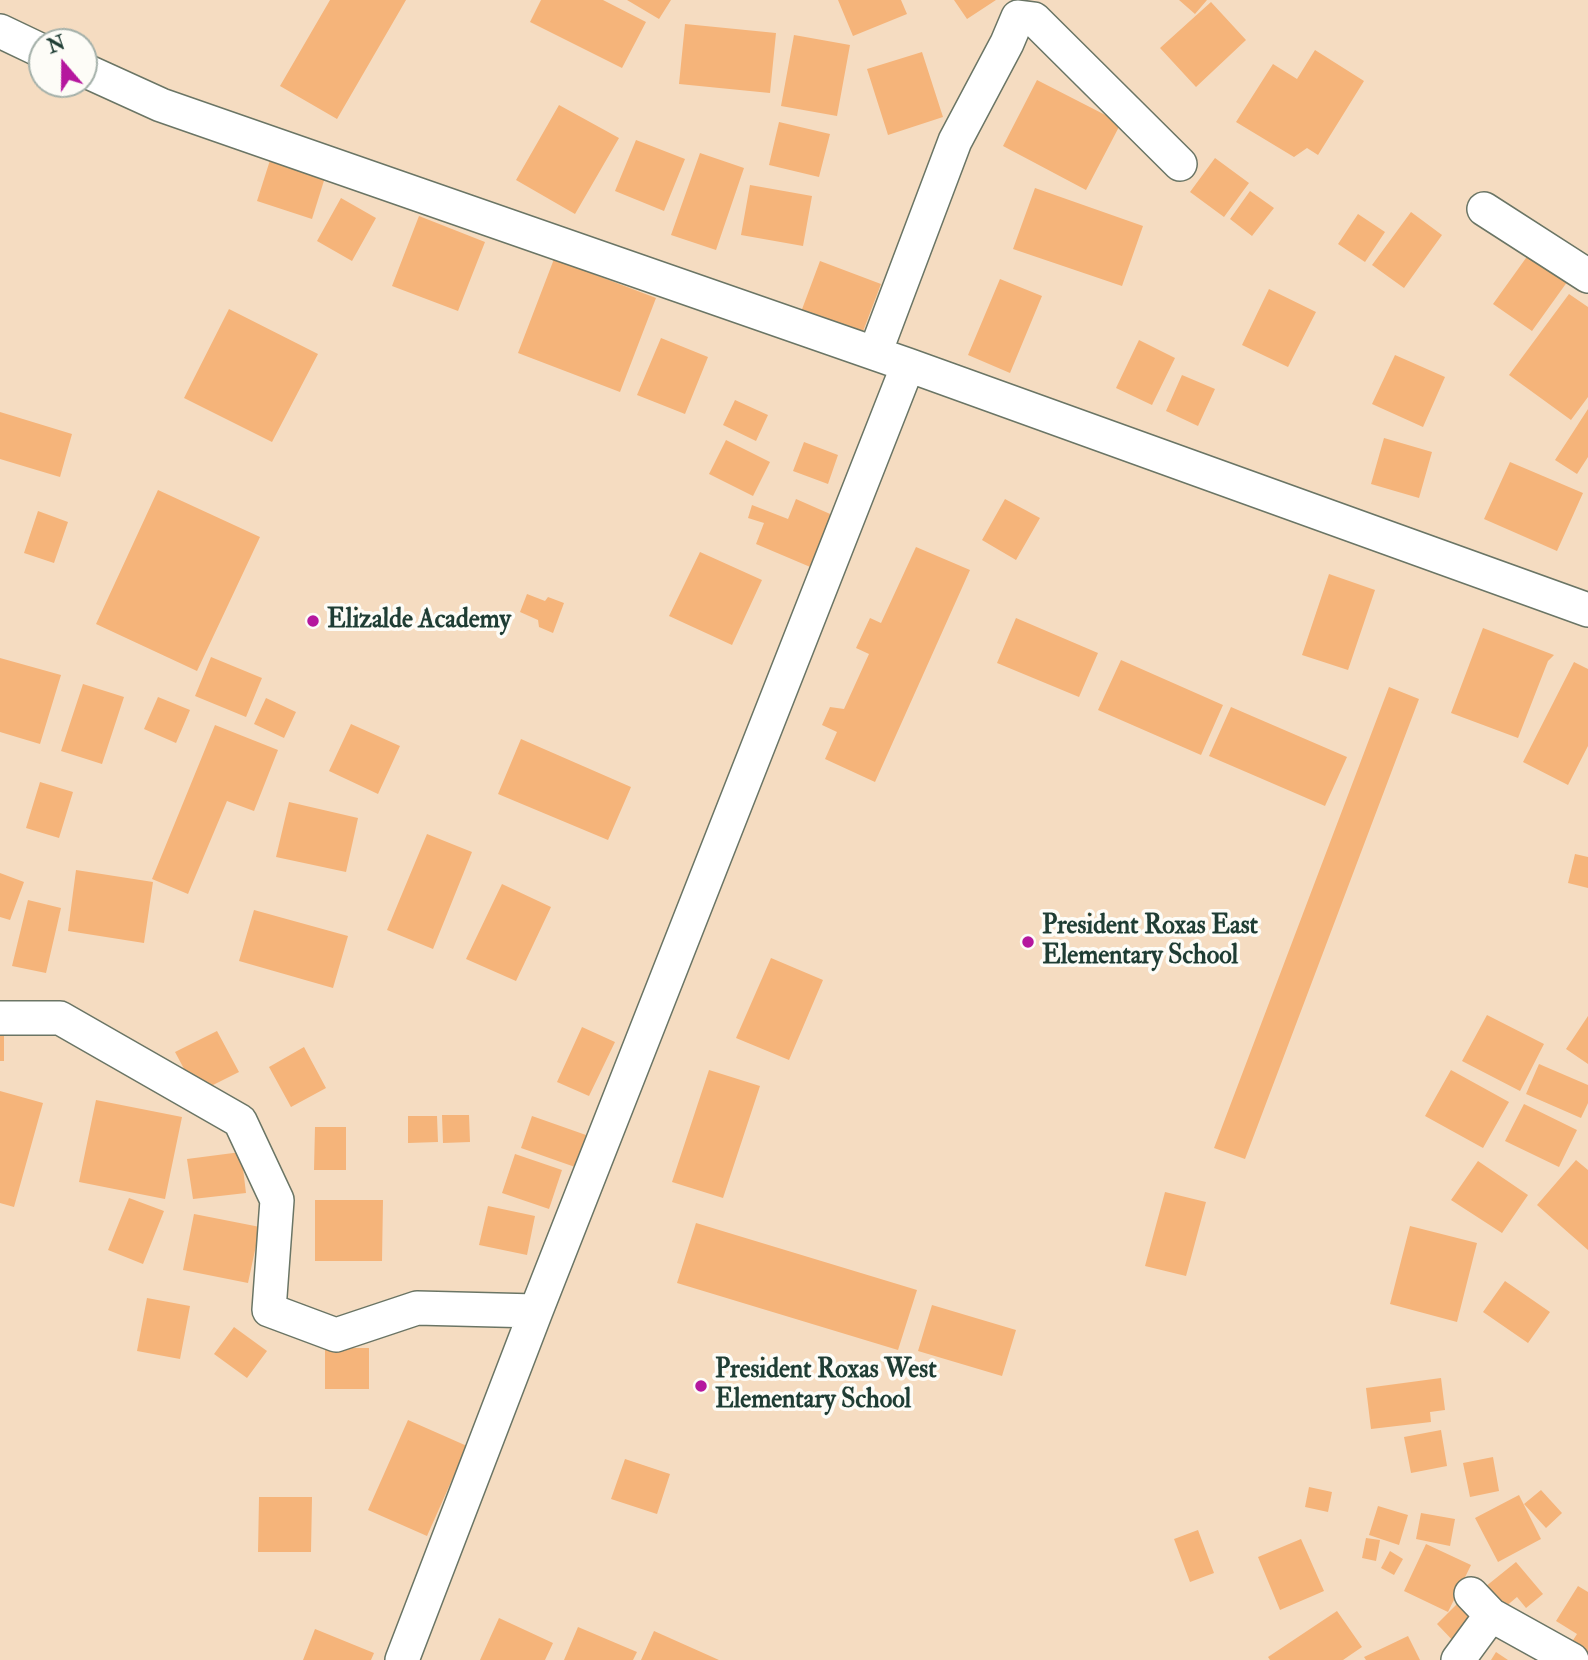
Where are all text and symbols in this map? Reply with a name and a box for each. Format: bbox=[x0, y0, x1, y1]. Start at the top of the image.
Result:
north arrow bbox=[28, 28, 98, 98]
text: N bbox=[44, 31, 69, 59]
place label: Elizalde Academy bbox=[327, 605, 511, 637]
marker: Elizalde Academy bbox=[305, 613, 321, 629]
place label: President Roxas East Elementary School bbox=[1042, 911, 1258, 972]
marker: President Roxas East Elementary School bbox=[1020, 934, 1036, 950]
place label: President Roxas West Elementary School bbox=[715, 1355, 937, 1416]
marker: President Roxas West Elementary School bbox=[693, 1378, 709, 1394]

